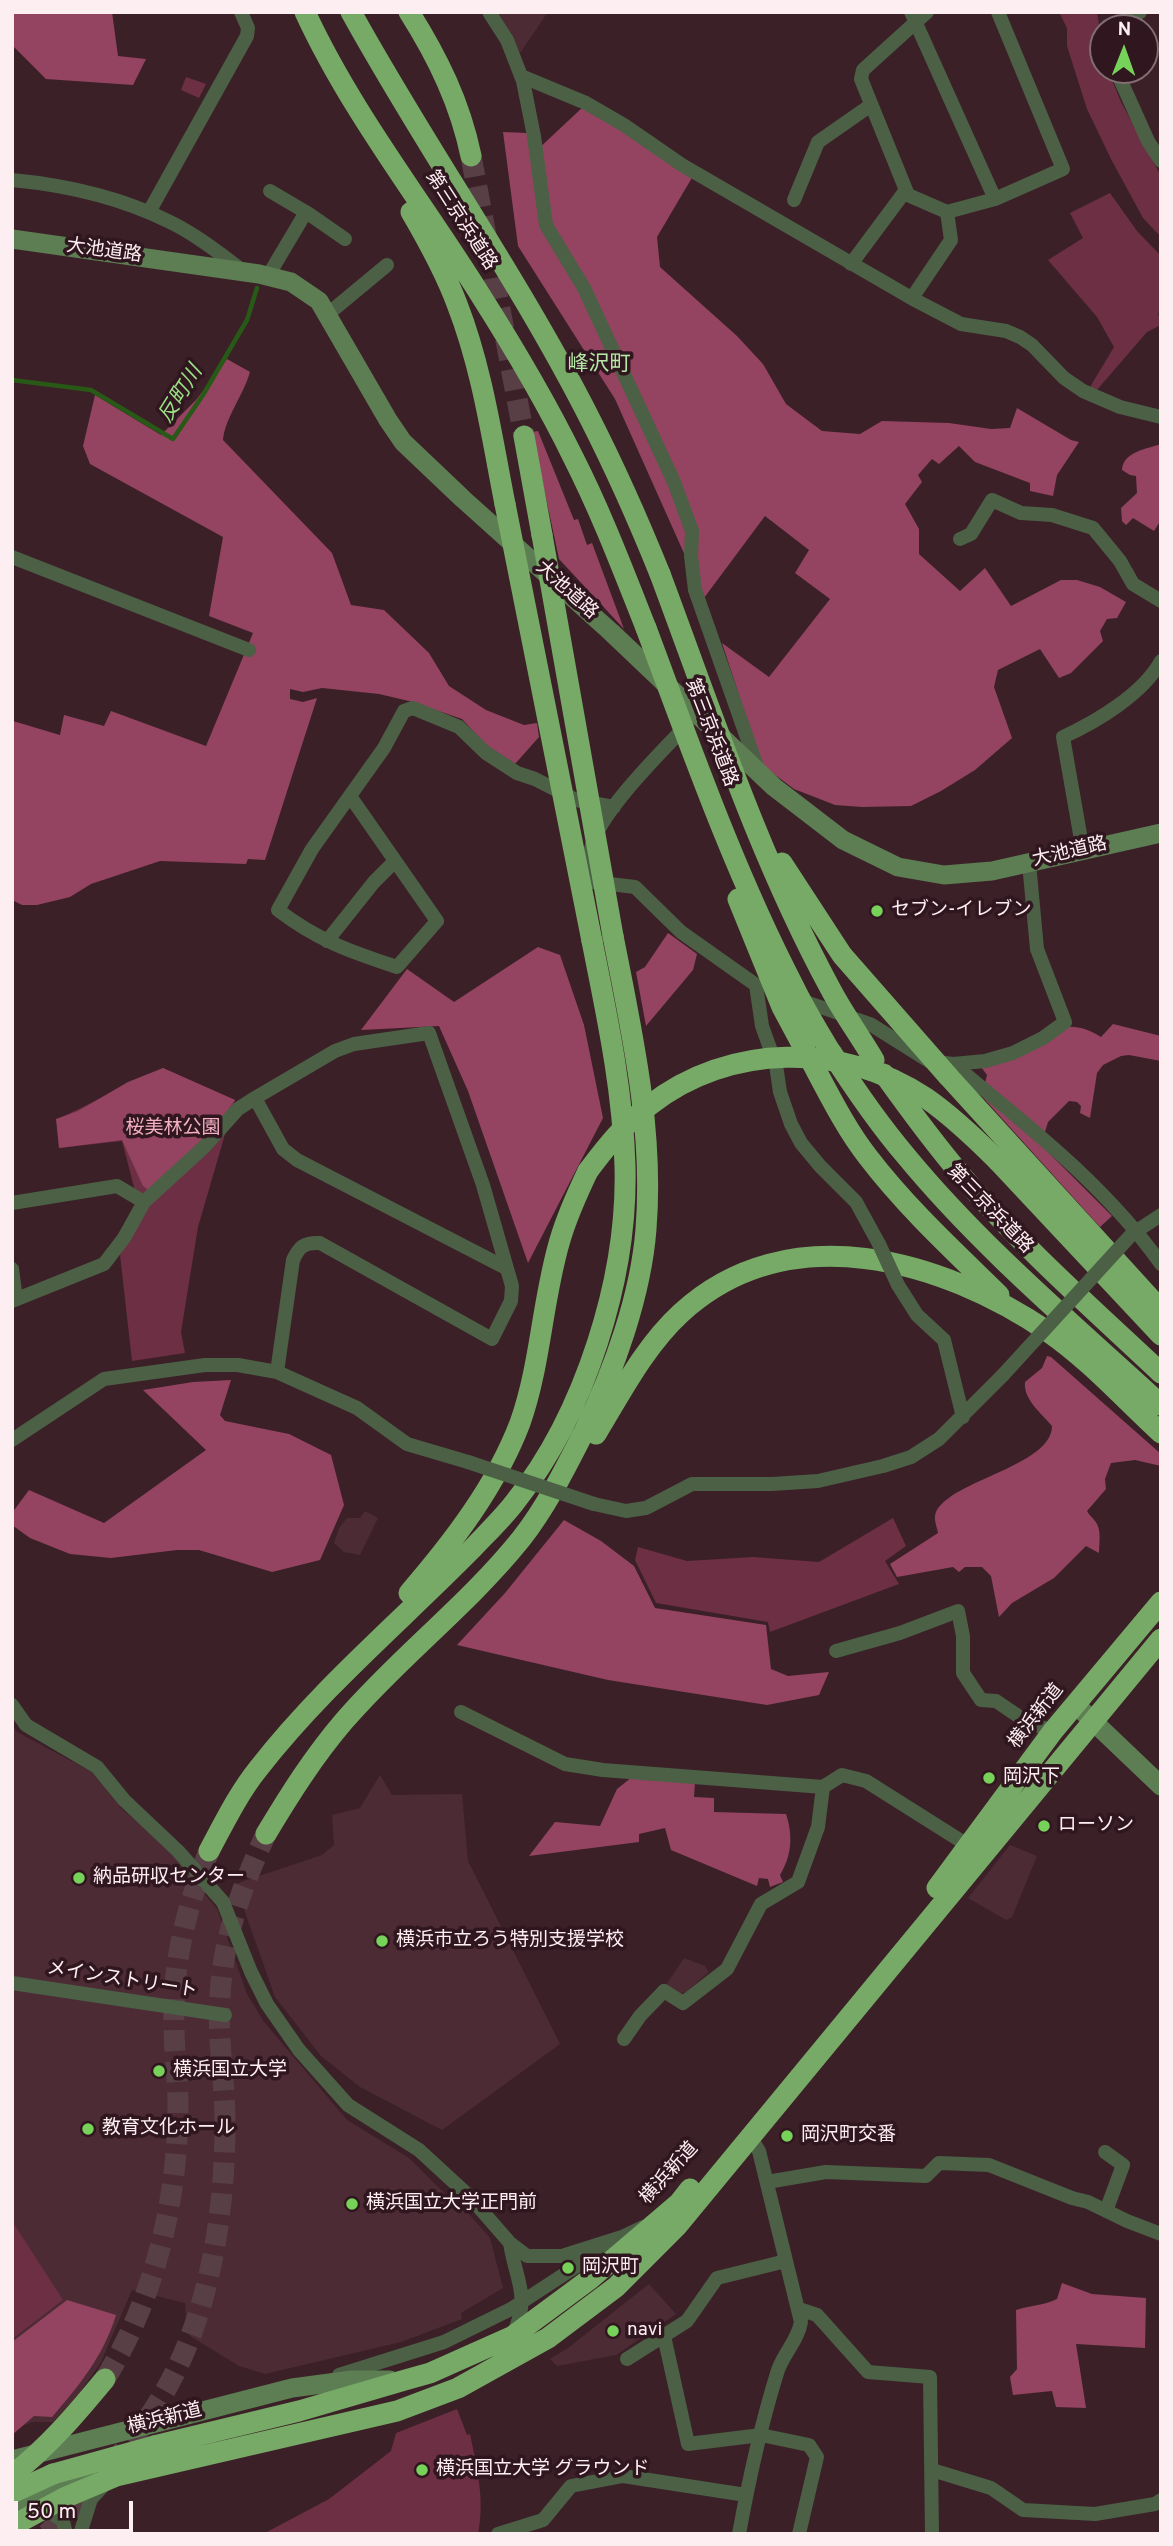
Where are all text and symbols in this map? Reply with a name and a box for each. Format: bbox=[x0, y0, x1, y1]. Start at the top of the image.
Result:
north arrow bbox=[1089, 14, 1159, 84]
text: N bbox=[1117, 18, 1131, 42]
street label: 第三京浜道路 bbox=[419, 167, 501, 275]
street label: 大池道路 bbox=[65, 235, 143, 269]
district label: 峰沢町 bbox=[568, 353, 630, 379]
water label: 反町川 bbox=[155, 362, 209, 428]
street label: 大池道路 bbox=[530, 557, 602, 625]
street label: 第三京浜道路 bbox=[679, 676, 741, 790]
street label: 大池道路 bbox=[1030, 833, 1110, 873]
place label: セブン-イレブン bbox=[891, 900, 1032, 922]
marker: セブン-イレブン bbox=[869, 903, 885, 919]
park label: 桜美林公園 bbox=[126, 1118, 220, 1140]
street label: 第三京浜道路 bbox=[941, 1161, 1037, 1259]
street label: 横浜新道 bbox=[1005, 1680, 1069, 1754]
place label: 岡沢下 bbox=[1003, 1767, 1060, 1789]
marker: 岡沢下 bbox=[981, 1770, 997, 1786]
place label: ローソン bbox=[1058, 1815, 1134, 1837]
marker: ローソン bbox=[1036, 1818, 1052, 1834]
place label: 納品研収センター bbox=[93, 1867, 245, 1889]
marker: 納品研収センター bbox=[71, 1870, 87, 1886]
place label: 横浜市立ろう特別支援学校 bbox=[396, 1930, 624, 1952]
marker: 横浜市立ろう特別支援学校 bbox=[374, 1933, 390, 1949]
street label: メインストリート bbox=[45, 1958, 199, 2004]
place label: 横浜国立大学 bbox=[173, 2060, 287, 2082]
marker: 横浜国立大学 bbox=[151, 2063, 167, 2079]
place label: 教育文化ホール bbox=[102, 2118, 235, 2140]
marker: 教育文化ホール bbox=[80, 2121, 96, 2137]
place label: 岡沢町交番 bbox=[801, 2125, 896, 2147]
marker: 岡沢町交番 bbox=[779, 2128, 795, 2144]
street label: 横浜新道 bbox=[636, 2138, 704, 2210]
place label: 横浜国立大学正門前 bbox=[366, 2193, 537, 2215]
marker: 横浜国立大学正門前 bbox=[344, 2196, 360, 2212]
place label: 岡沢町 bbox=[582, 2257, 639, 2279]
marker: 岡沢町 bbox=[560, 2260, 576, 2276]
place label: navi bbox=[627, 2320, 662, 2342]
marker: navi bbox=[605, 2323, 621, 2339]
street label: 横浜新道 bbox=[125, 2400, 205, 2440]
place label: 横浜国立大学 グラウンド bbox=[436, 2459, 649, 2481]
marker: 横浜国立大学 グラウンド bbox=[414, 2462, 430, 2478]
scale bar bbox=[18, 2486, 136, 2530]
text: 50 m bbox=[27, 2499, 76, 2526]

